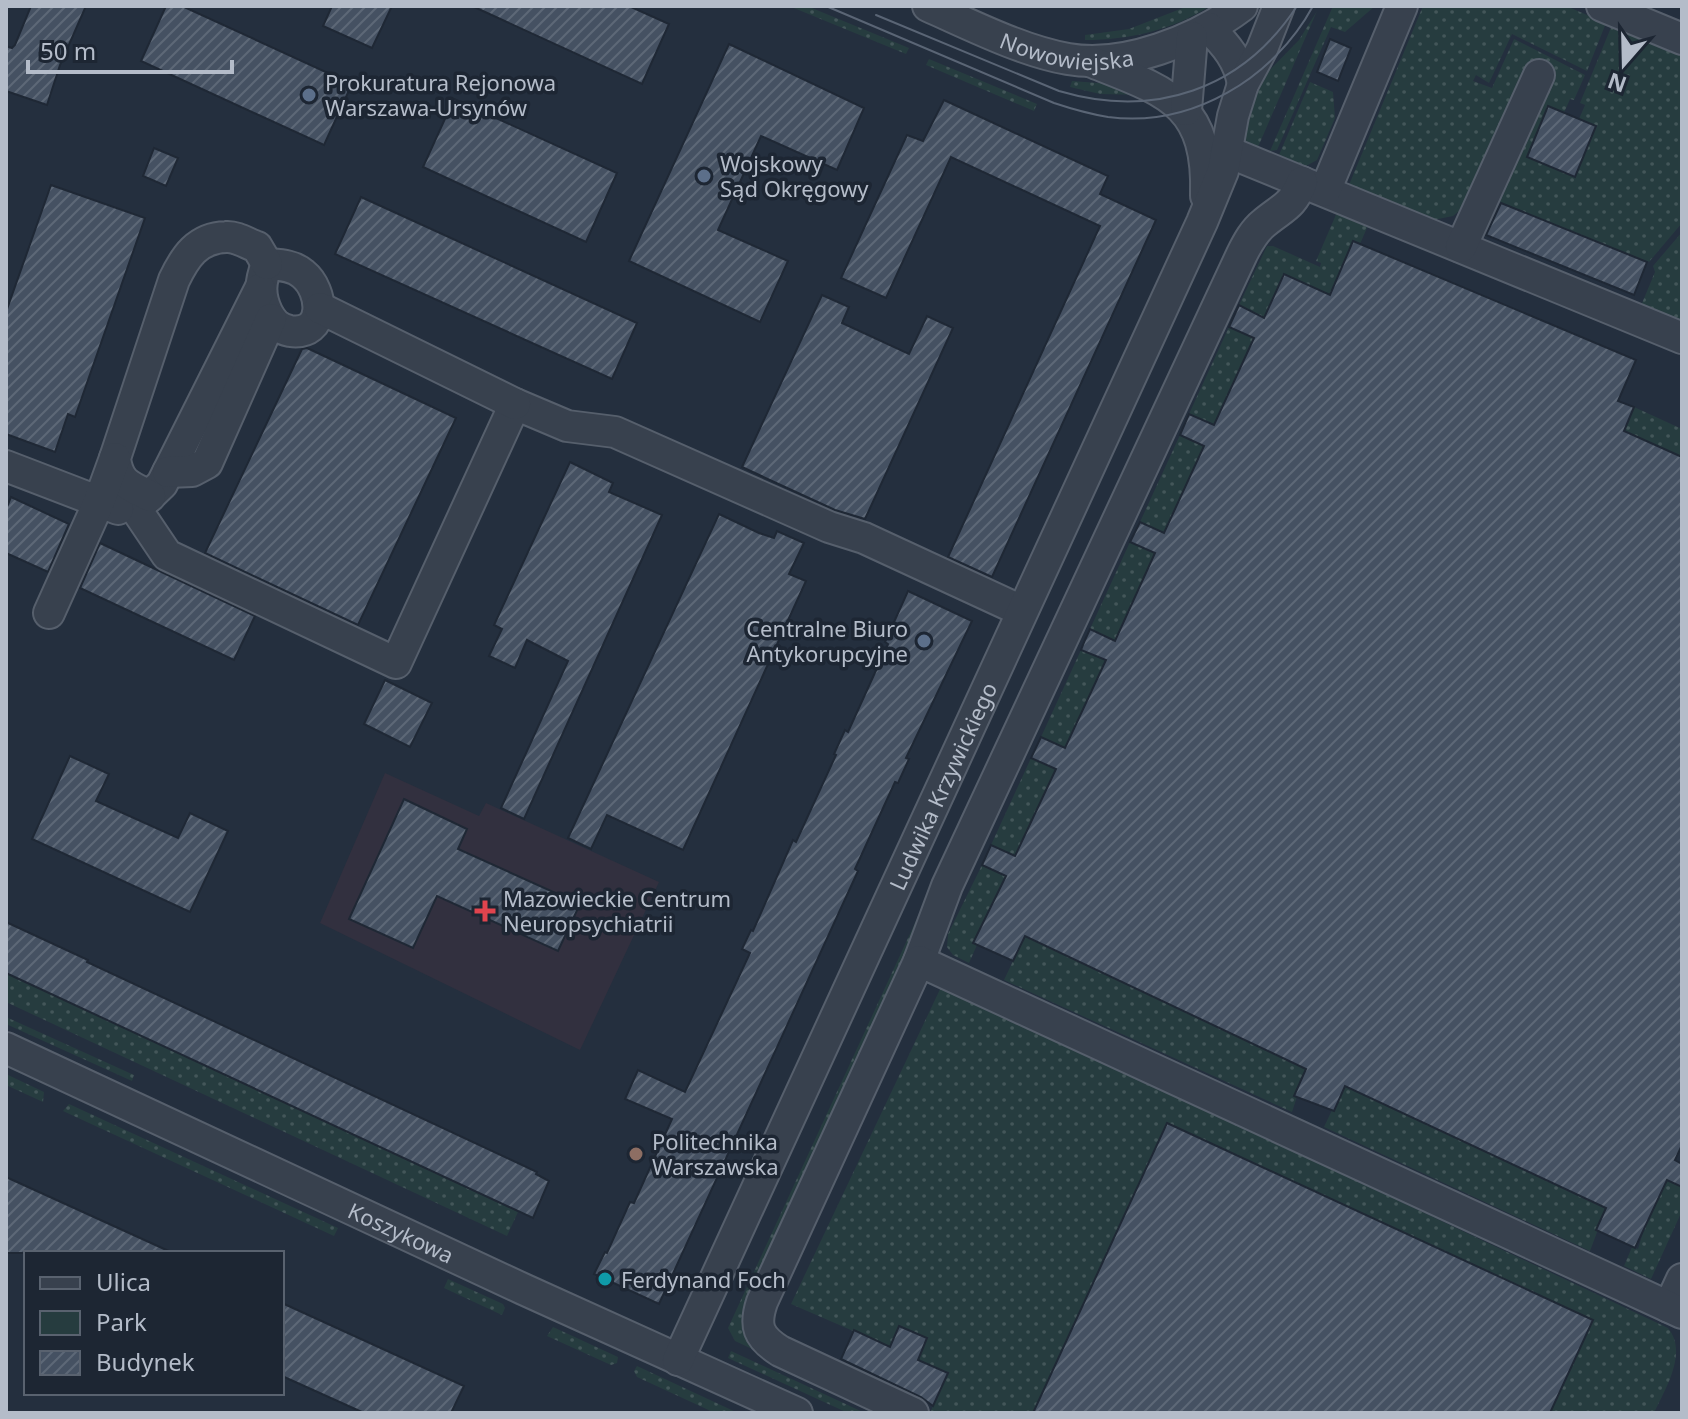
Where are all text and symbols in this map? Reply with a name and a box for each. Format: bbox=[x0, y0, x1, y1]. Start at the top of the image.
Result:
scale bar bbox=[28, 24, 232, 74]
north arrow bbox=[1584, 24, 1664, 104]
street label: Nowowiejska bbox=[996, 25, 1136, 76]
text: 50 m bbox=[40, 34, 96, 67]
place label: Prokuratura Rejonowa Warszawa-Ursynów bbox=[325, 67, 556, 122]
text: N bbox=[1603, 67, 1630, 101]
marker: Prokuratura Rejonowa Warszawa-Ursynów bbox=[300, 86, 318, 104]
place label: Wojskowy Sąd Okręgowy bbox=[720, 148, 869, 203]
marker: Wojskowy Sąd Okręgowy bbox=[695, 167, 713, 185]
place label: Centralne Biuro Antykorupcyjne bbox=[746, 613, 908, 668]
marker: Centralne Biuro Antykorupcyjne bbox=[915, 632, 933, 650]
street label: Ludwika Krzywickiego bbox=[881, 677, 1003, 895]
place label: Mazowieckie Centrum Neuropsychiatrii bbox=[503, 883, 731, 938]
marker: Mazowieckie Centrum Neuropsychiatrii bbox=[474, 900, 496, 922]
place label: Politechnika Warszawska bbox=[652, 1126, 779, 1181]
marker: Politechnika Warszawska bbox=[627, 1145, 645, 1163]
street label: Koszykowa bbox=[343, 1195, 459, 1270]
legend bbox=[24, 1251, 284, 1395]
place label: Ferdynand Foch bbox=[621, 1264, 786, 1294]
text: Ulica bbox=[96, 1265, 151, 1298]
marker: Ferdynand Foch bbox=[596, 1270, 614, 1288]
text: Park bbox=[96, 1305, 147, 1338]
text: Budynek bbox=[96, 1345, 195, 1378]

